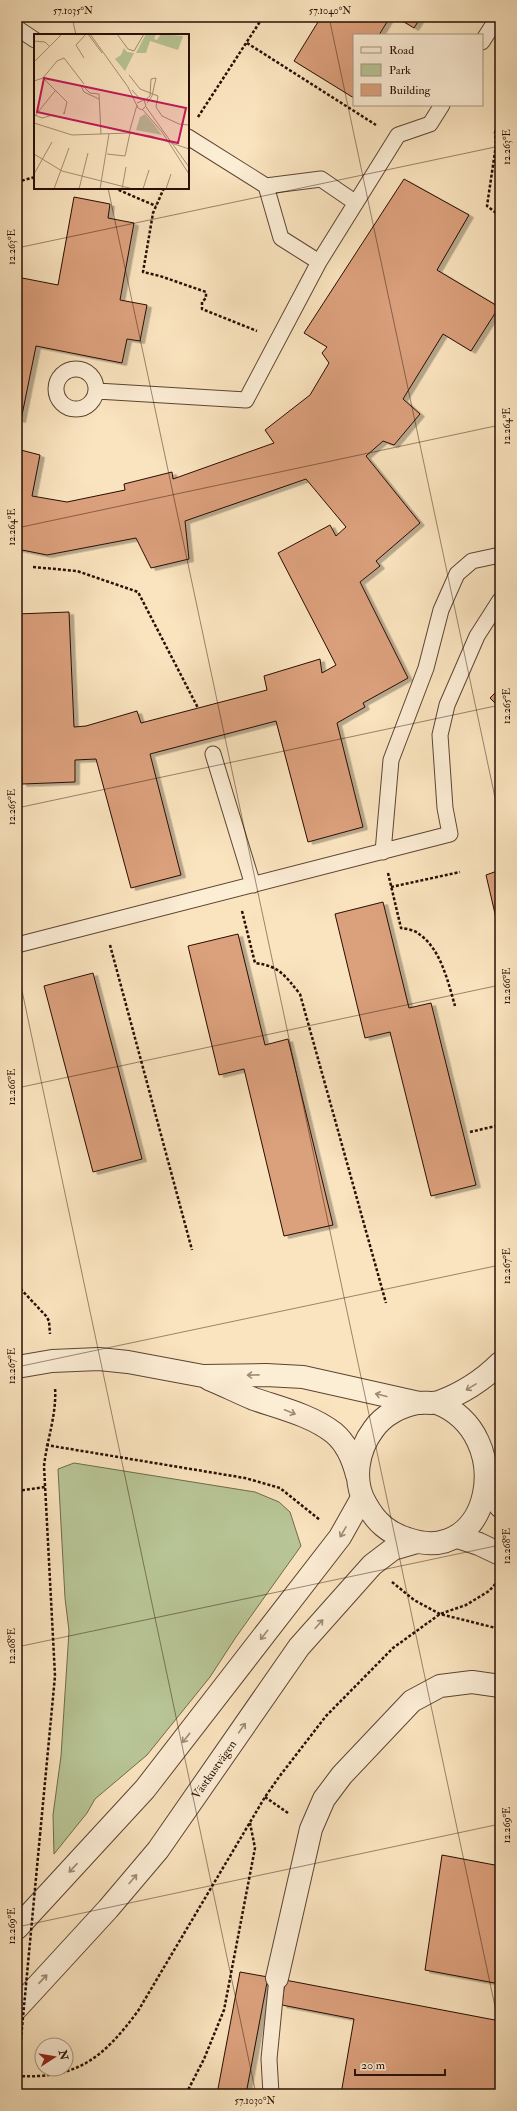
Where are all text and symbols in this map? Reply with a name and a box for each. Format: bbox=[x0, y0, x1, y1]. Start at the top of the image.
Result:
text: 57.1035°N bbox=[53, 5, 93, 17]
text: 57.1040°N bbox=[309, 5, 351, 17]
inset map bbox=[34, 34, 189, 189]
legend bbox=[353, 34, 483, 106]
text: Road bbox=[389, 43, 414, 58]
text: Park bbox=[389, 63, 411, 78]
text: Building bbox=[389, 83, 432, 98]
text: 12.263°E bbox=[501, 129, 513, 165]
text: 12.263°E bbox=[6, 229, 18, 265]
text: 12.264°E bbox=[501, 408, 513, 444]
text: 12.264°E bbox=[6, 509, 18, 545]
text: 12.265°E bbox=[501, 688, 513, 724]
text: 12.265°E bbox=[6, 789, 18, 825]
text: 12.266°E bbox=[501, 968, 513, 1004]
text: 12.266°E bbox=[6, 1069, 18, 1105]
text: 12.267°E bbox=[501, 1248, 513, 1284]
text: 12.267°E bbox=[6, 1348, 18, 1384]
one-way arrow bbox=[247, 1371, 260, 1379]
one-way arrow bbox=[465, 1383, 477, 1391]
one-way arrow bbox=[375, 1391, 388, 1399]
one-way arrow bbox=[284, 1408, 296, 1416]
one-way arrow bbox=[339, 1526, 347, 1538]
text: 12.268°E bbox=[501, 1528, 513, 1564]
one-way arrow bbox=[314, 1619, 324, 1629]
text: 12.268°E bbox=[6, 1628, 18, 1664]
one-way arrow bbox=[260, 1630, 269, 1641]
one-way arrow bbox=[238, 1723, 246, 1734]
one-way arrow bbox=[181, 1733, 190, 1744]
street label: Västkustvägen bbox=[189, 1737, 240, 1802]
text: 12.269°E bbox=[501, 1807, 513, 1843]
one-way arrow bbox=[69, 1863, 78, 1873]
one-way arrow bbox=[129, 1874, 138, 1885]
text: 12.269°E bbox=[6, 1908, 18, 1944]
one-way arrow bbox=[39, 1974, 48, 1984]
north arrow bbox=[34, 2037, 74, 2077]
text: N bbox=[56, 2048, 71, 2062]
scale bar bbox=[355, 2051, 445, 2077]
text: 20 m bbox=[361, 2058, 386, 2073]
text: 57.1030°N bbox=[235, 2095, 275, 2107]

